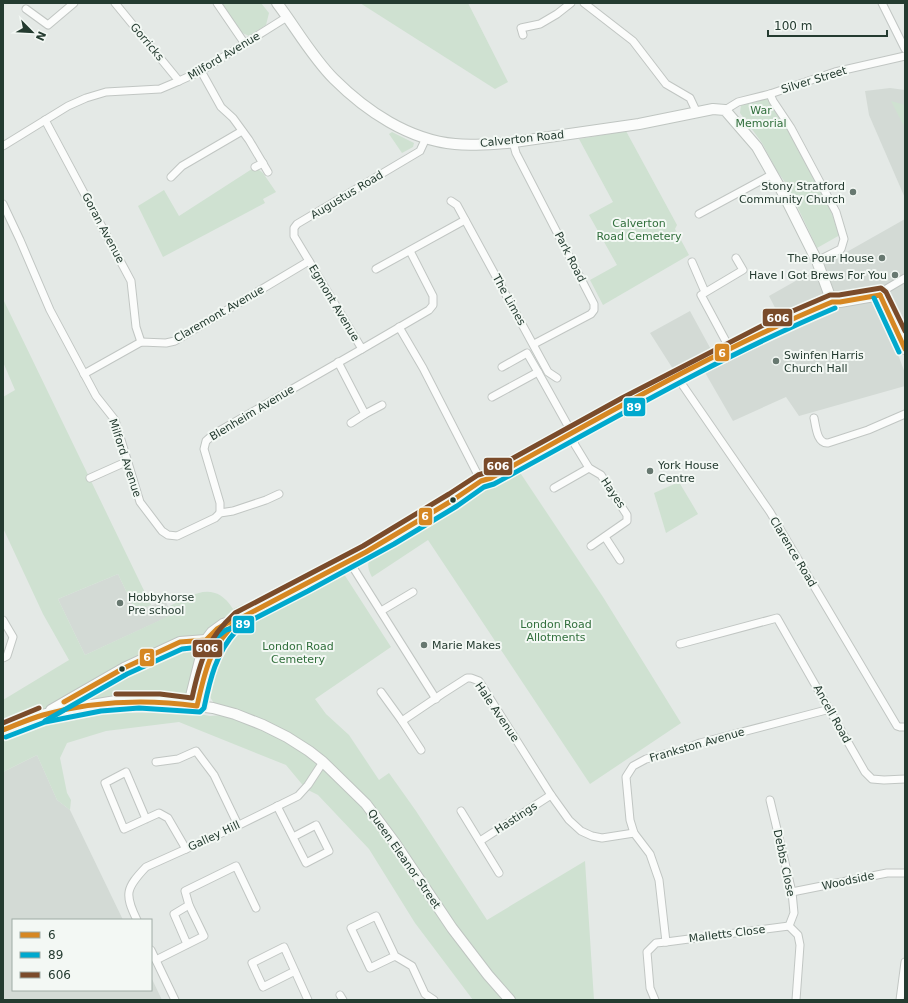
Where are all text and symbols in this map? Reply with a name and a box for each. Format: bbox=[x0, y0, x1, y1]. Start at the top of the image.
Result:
north arrow bbox=[12, 12, 52, 52]
scale bar bbox=[768, 12, 887, 38]
text: 100 m bbox=[774, 19, 812, 33]
street label: Gorricks bbox=[127, 20, 167, 64]
text: N bbox=[33, 29, 48, 43]
street label: Milford Avenue bbox=[186, 29, 263, 83]
street label: Silver Street bbox=[780, 64, 849, 96]
park label: War Memorial bbox=[735, 104, 787, 130]
street label: Calverton Road bbox=[479, 128, 565, 150]
street label: Augustus Road bbox=[308, 168, 386, 222]
place label: Stony Stratford Community Church bbox=[739, 180, 845, 206]
marker: Stony Stratford Community Church bbox=[848, 187, 858, 197]
street label: Goran Avenue bbox=[79, 191, 127, 266]
park label: Calverton Road Cemetery bbox=[596, 217, 682, 243]
street label: Park Road bbox=[552, 230, 588, 284]
place label: The Pour House bbox=[787, 252, 874, 265]
marker: The Pour House bbox=[877, 253, 887, 263]
street label: Egmont Avenue bbox=[306, 262, 362, 344]
place label: Have I Got Brews For You bbox=[749, 269, 887, 282]
marker: Have I Got Brews For You bbox=[890, 270, 900, 280]
street label: The Limes bbox=[489, 271, 528, 328]
street label: Claremont Avenue bbox=[172, 283, 266, 345]
line badge: 606 bbox=[762, 308, 793, 327]
text: 606 bbox=[767, 312, 790, 325]
line badge: 6 bbox=[714, 343, 730, 362]
text: 6 bbox=[718, 347, 726, 360]
place label: Swinfen Harris Church Hall bbox=[784, 349, 864, 375]
marker: Swinfen Harris Church Hall bbox=[771, 356, 781, 366]
street label: Blenheim Avenue bbox=[207, 383, 297, 443]
line badge: 89 bbox=[623, 397, 646, 417]
text: 89 bbox=[626, 401, 642, 414]
street label: Milford Avenue bbox=[106, 417, 144, 499]
line badge: 606 bbox=[483, 457, 513, 476]
place label: York House Centre bbox=[657, 459, 719, 485]
text: 606 bbox=[487, 460, 510, 473]
marker: York House Centre bbox=[645, 466, 655, 476]
street label: Hayes bbox=[598, 475, 628, 511]
unlabelled marker bbox=[448, 495, 458, 505]
line badge: 6 bbox=[418, 507, 433, 526]
text: 6 bbox=[421, 510, 429, 523]
street label: Clarence Road bbox=[767, 515, 819, 589]
place label: Hobbyhorse Pre school bbox=[128, 591, 194, 617]
marker: Hobbyhorse Pre school bbox=[115, 598, 125, 608]
line badge: 89 bbox=[232, 615, 255, 634]
text: 89 bbox=[235, 618, 251, 631]
park label: London Road Allotments bbox=[520, 618, 592, 644]
line badge: 606 bbox=[192, 639, 223, 658]
place label: Marie Makes bbox=[432, 639, 501, 652]
park label: London Road Cemetery bbox=[262, 640, 334, 666]
marker: Marie Makes bbox=[419, 640, 429, 650]
text: 606 bbox=[196, 642, 219, 655]
line badge: 6 bbox=[139, 648, 155, 667]
text: 6 bbox=[143, 651, 151, 664]
unlabelled marker bbox=[117, 664, 127, 674]
street label: Hale Avenue bbox=[472, 680, 522, 745]
street label: Ancell Road bbox=[811, 683, 853, 745]
street label: Frankston Avenue bbox=[648, 725, 746, 765]
street label: Hastings bbox=[492, 799, 540, 836]
street label: Queen Eleanor Street bbox=[365, 807, 444, 912]
street label: Galley Hill bbox=[186, 818, 242, 854]
street label: Debbs Close bbox=[771, 828, 798, 898]
street label: Woodside bbox=[821, 869, 876, 893]
legend bbox=[12, 919, 152, 991]
street label: Malletts Close bbox=[688, 923, 766, 945]
text: 6 bbox=[48, 928, 56, 942]
text: 89 bbox=[48, 948, 63, 962]
text: 606 bbox=[48, 968, 71, 982]

